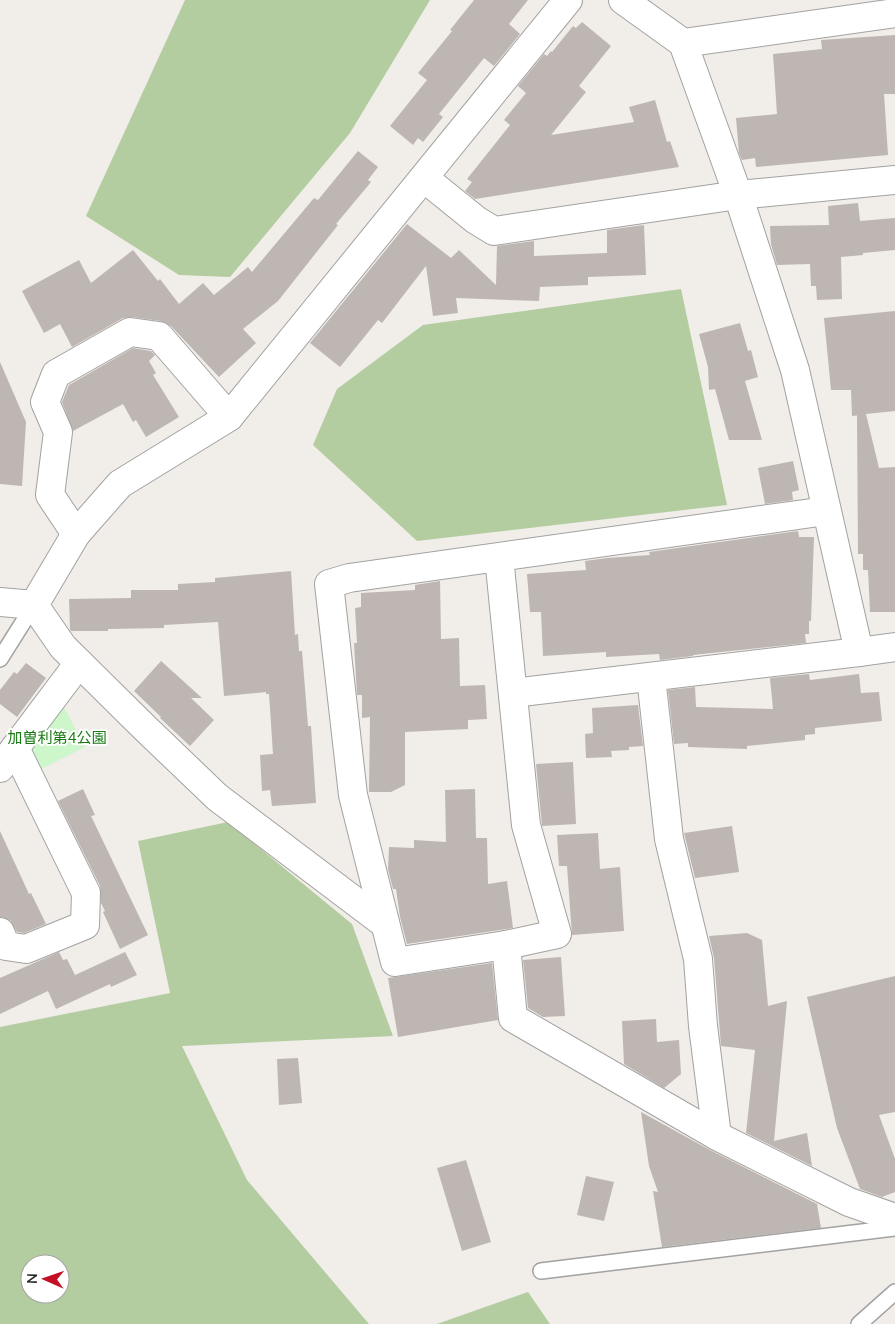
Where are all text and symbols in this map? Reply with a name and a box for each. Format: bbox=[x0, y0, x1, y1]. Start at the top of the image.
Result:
park label: 加曽利第4公園 bbox=[7, 728, 107, 747]
north arrow bbox=[20, 1254, 70, 1304]
text: N bbox=[23, 1273, 41, 1284]

